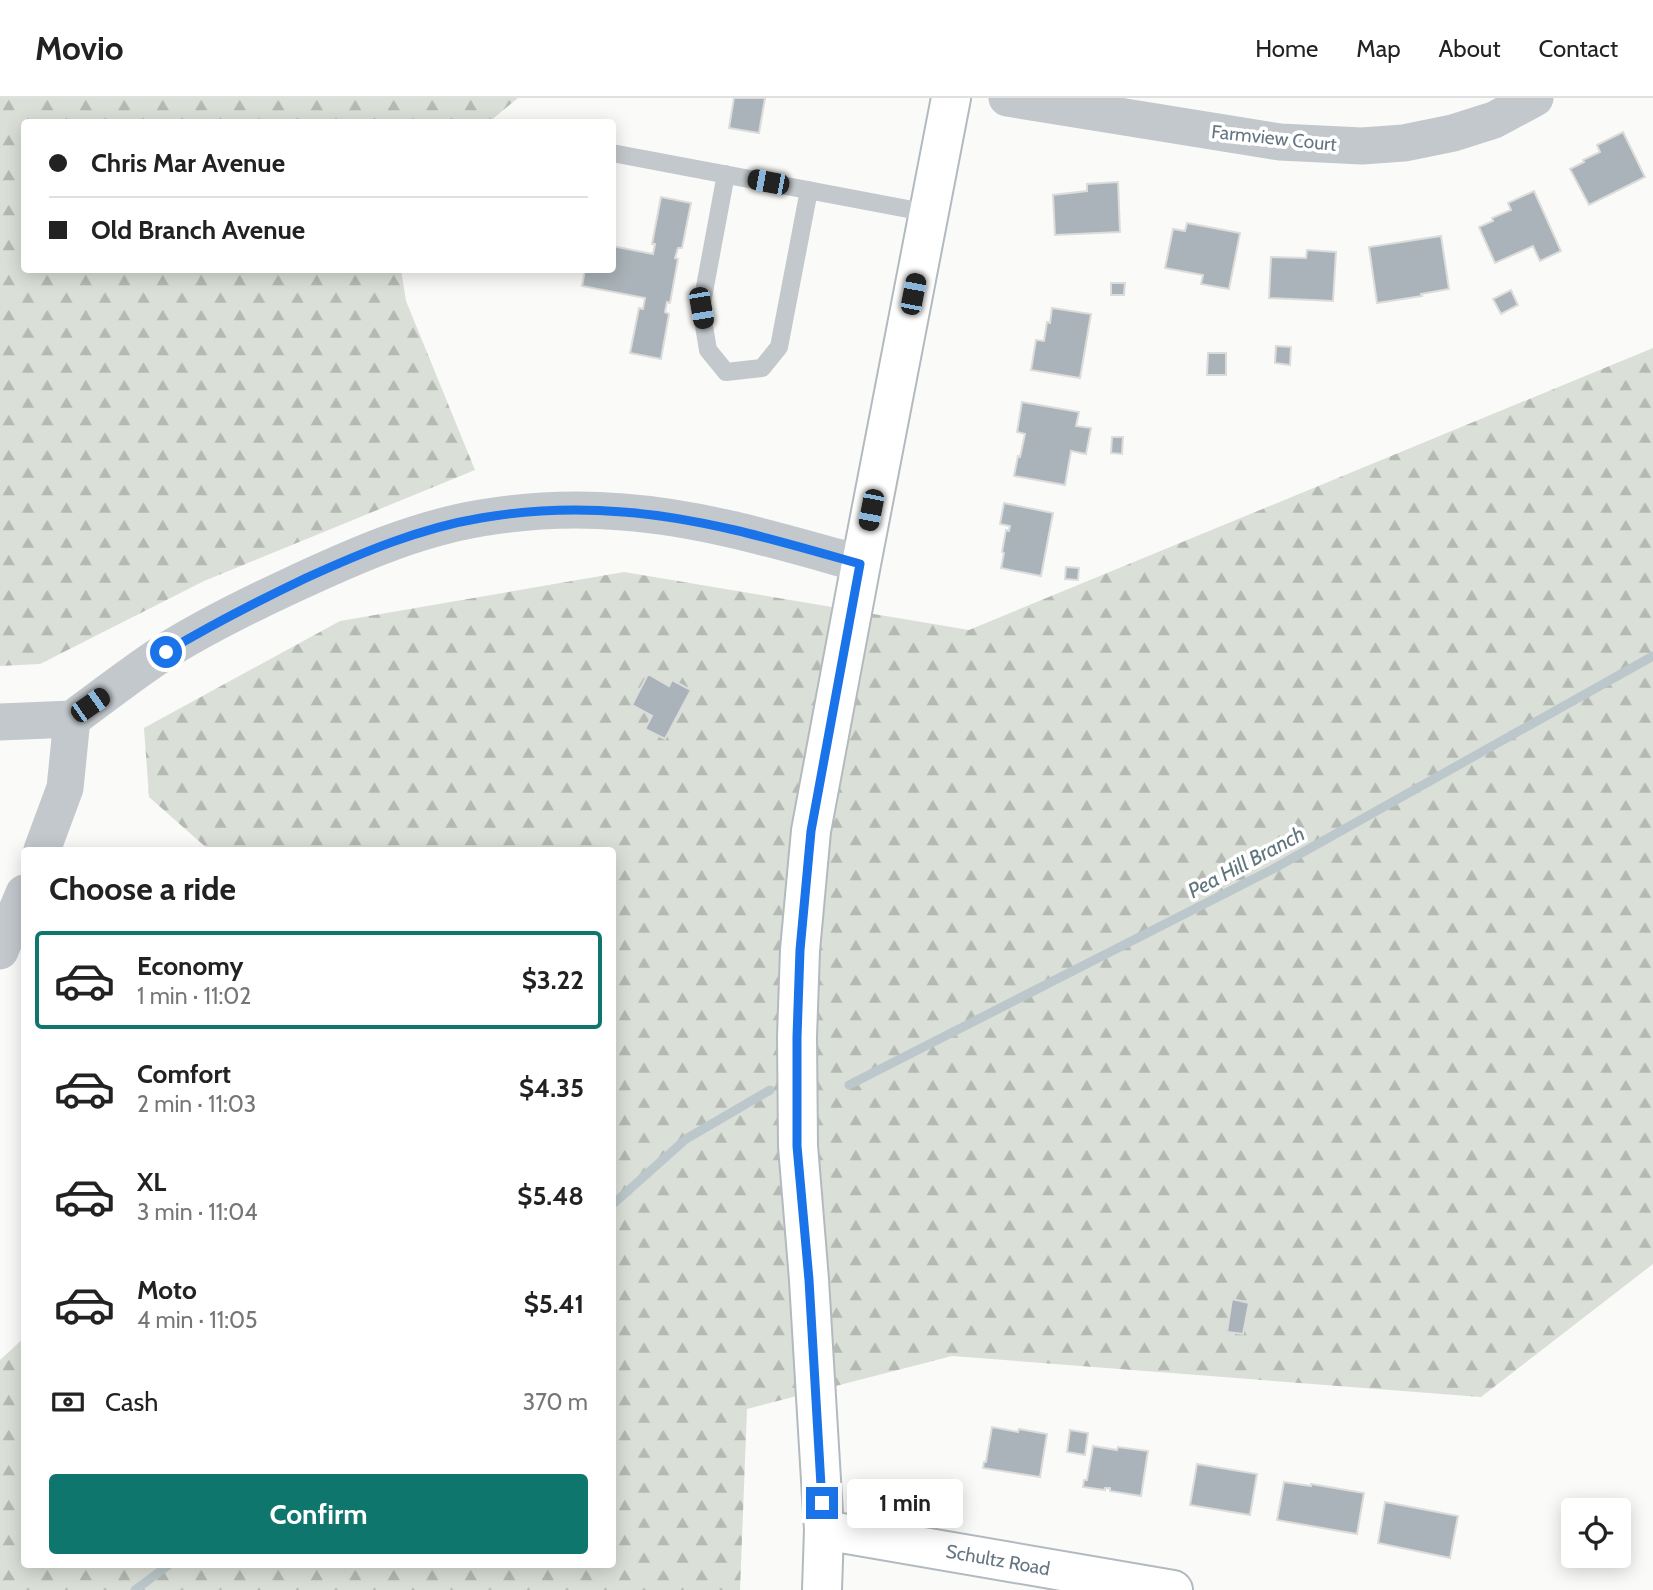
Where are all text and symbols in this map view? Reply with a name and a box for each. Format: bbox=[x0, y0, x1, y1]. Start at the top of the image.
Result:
text: Movio bbox=[35, 28, 124, 68]
text: Home bbox=[1255, 34, 1318, 63]
text: Map bbox=[1356, 34, 1401, 63]
text: About bbox=[1439, 34, 1501, 63]
text: Contact bbox=[1539, 34, 1618, 63]
street label: Farmview Court bbox=[1210, 120, 1338, 156]
text: Chris Mar Avenue bbox=[91, 147, 285, 179]
car bbox=[746, 168, 791, 196]
text: Old Branch Avenue bbox=[91, 214, 305, 246]
car bbox=[899, 271, 928, 317]
car bbox=[688, 285, 715, 331]
car bbox=[857, 487, 886, 533]
route start bbox=[150, 636, 182, 668]
car bbox=[67, 684, 114, 726]
water label: Pea Hill Branch bbox=[1183, 821, 1309, 903]
text: Choose a ride bbox=[49, 869, 236, 908]
icon: car bbox=[53, 949, 116, 1012]
text: Economy bbox=[137, 950, 243, 982]
text: $3.22 bbox=[522, 964, 584, 996]
text: 1 min · 11:02 bbox=[137, 982, 251, 1010]
icon: car bbox=[53, 1057, 116, 1120]
text: Comfort bbox=[137, 1058, 231, 1090]
text: $4.35 bbox=[519, 1072, 584, 1104]
text: 2 min · 11:03 bbox=[137, 1090, 256, 1118]
icon: car bbox=[53, 1165, 116, 1228]
text: XL bbox=[137, 1166, 166, 1198]
text: $5.48 bbox=[517, 1180, 584, 1212]
text: 3 min · 11:04 bbox=[137, 1198, 257, 1226]
icon: car bbox=[53, 1273, 116, 1336]
text: Moto bbox=[137, 1274, 197, 1306]
text: $5.41 bbox=[524, 1288, 584, 1320]
text: 4 min · 11:05 bbox=[137, 1306, 257, 1334]
icon: cash bbox=[49, 1383, 87, 1421]
text: Cash bbox=[105, 1386, 158, 1418]
text: 370 m bbox=[523, 1388, 588, 1416]
button: Confirm bbox=[49, 1474, 588, 1554]
callout: 1 min bbox=[846, 1478, 962, 1528]
route end bbox=[806, 1487, 838, 1519]
text: 1 min bbox=[879, 1489, 931, 1517]
map controls bbox=[1561, 1498, 1631, 1568]
button: locate bbox=[1561, 1498, 1631, 1568]
street label: Schultz Road bbox=[944, 1540, 1052, 1580]

